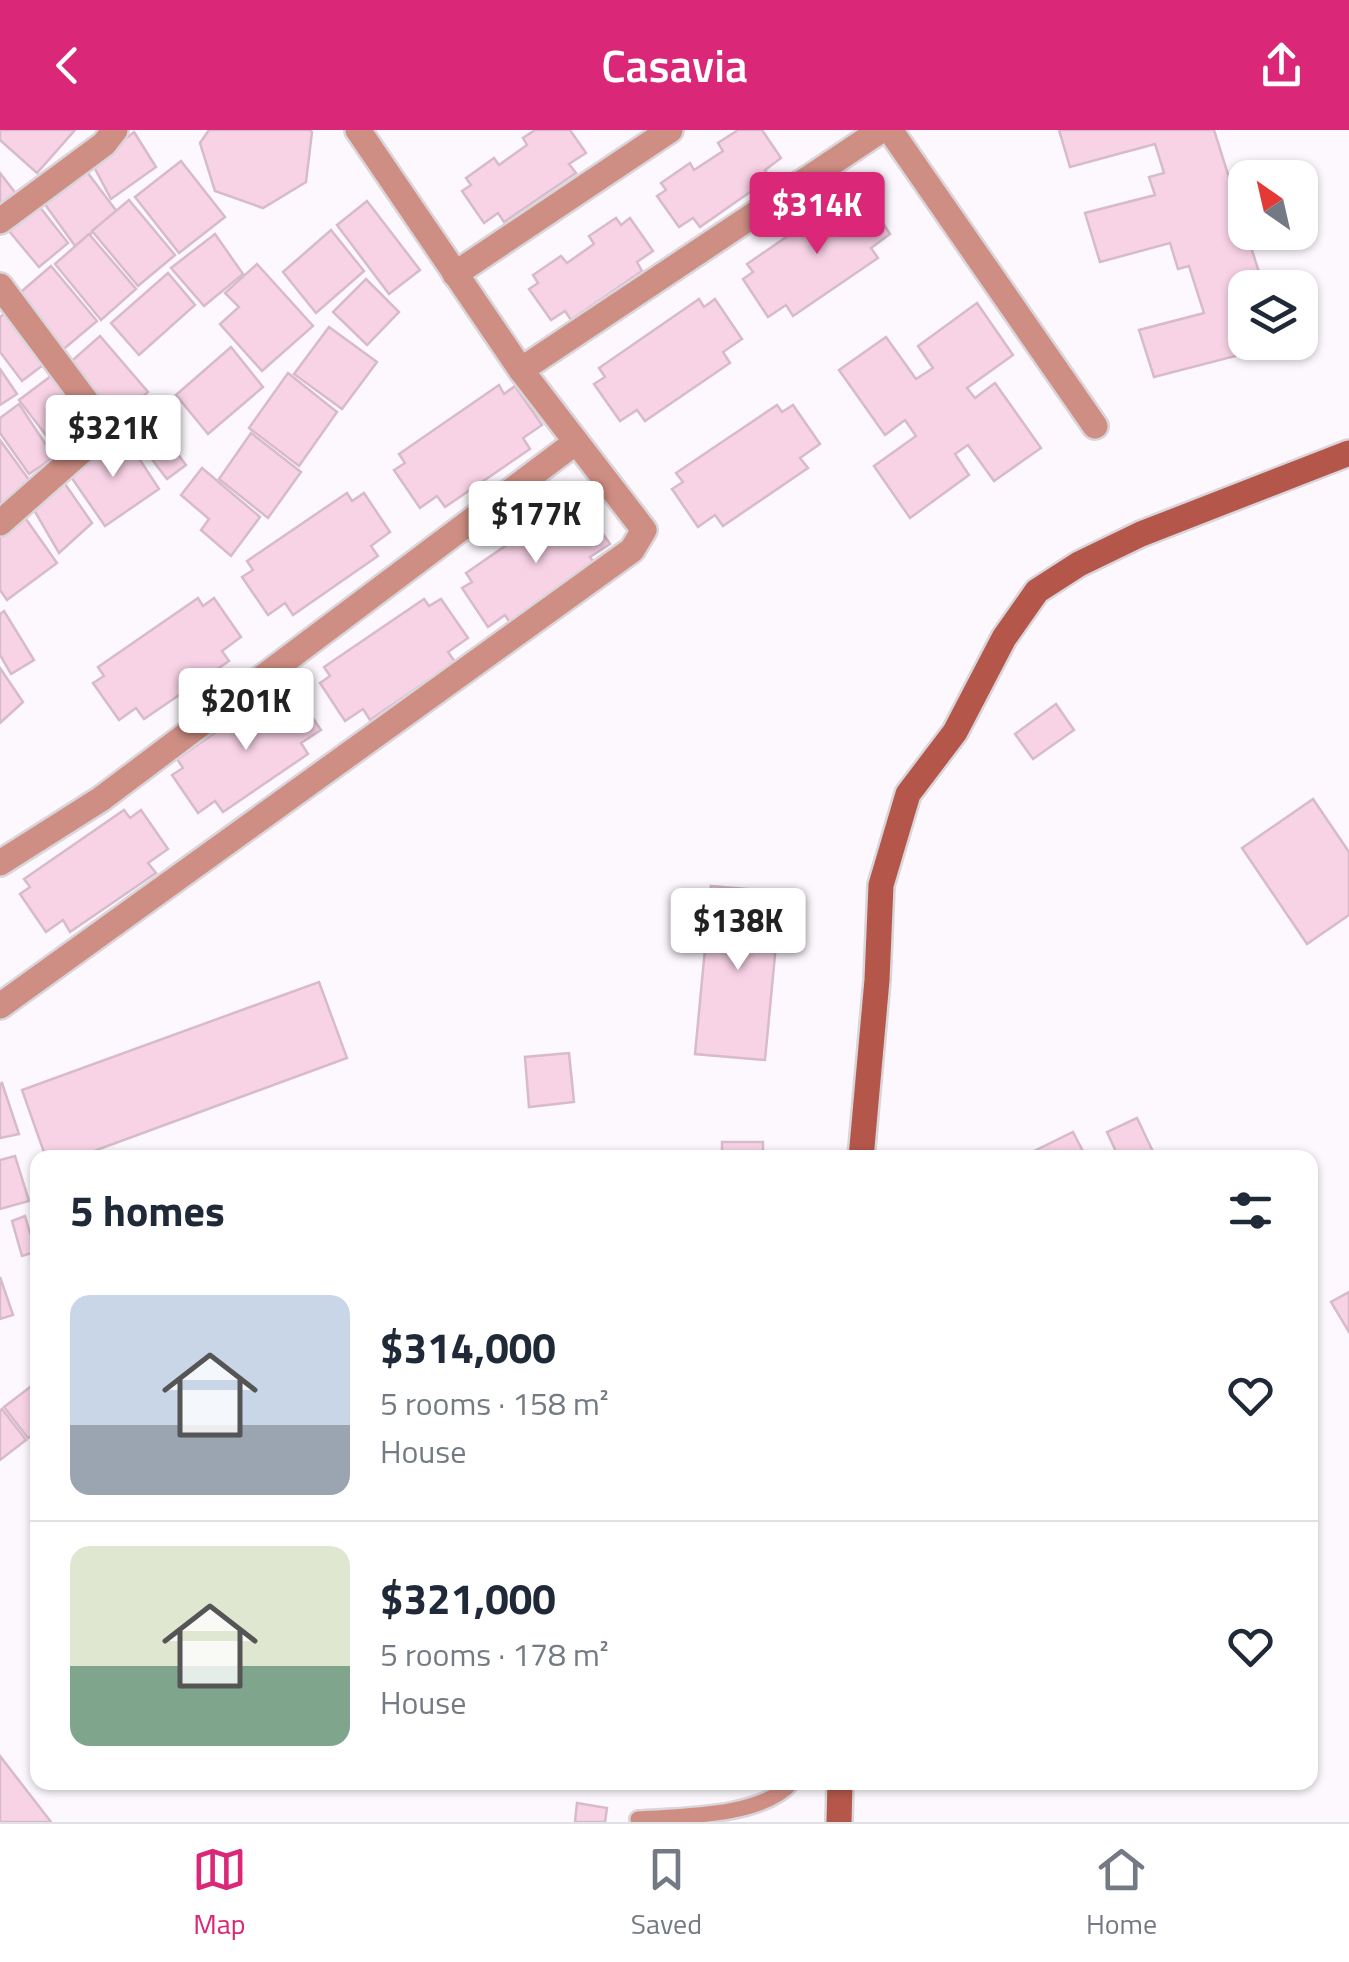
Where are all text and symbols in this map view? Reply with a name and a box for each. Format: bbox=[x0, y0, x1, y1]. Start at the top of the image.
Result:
text: Casavia bbox=[601, 31, 748, 99]
icon: back bbox=[40, 38, 95, 93]
icon: share bbox=[1254, 38, 1309, 93]
north arrow bbox=[1228, 160, 1318, 250]
map controls bbox=[1228, 160, 1318, 360]
pin: $314K bbox=[747, 172, 887, 257]
text: $314K bbox=[772, 180, 862, 228]
button: layers bbox=[1228, 270, 1318, 360]
pin: $321K bbox=[43, 395, 183, 480]
text: $321K bbox=[68, 403, 158, 451]
pin: $177K bbox=[466, 481, 606, 566]
text: $177K bbox=[491, 489, 581, 537]
pin: $201K bbox=[176, 668, 316, 753]
text: $201K bbox=[201, 676, 291, 724]
pin: $138K bbox=[668, 888, 808, 973]
text: $138K bbox=[693, 896, 783, 944]
text: 5 homes bbox=[70, 1178, 225, 1242]
icon: filters bbox=[1223, 1183, 1278, 1238]
text: $314,000 bbox=[380, 1315, 556, 1379]
icon: home bbox=[150, 1335, 270, 1455]
icon: heart bbox=[1223, 1368, 1278, 1423]
text: 5 rooms · 158 m² bbox=[380, 1379, 609, 1427]
text: House bbox=[380, 1427, 466, 1475]
text: $321,000 bbox=[380, 1566, 556, 1630]
icon: home bbox=[150, 1586, 270, 1706]
icon: heart bbox=[1223, 1619, 1278, 1674]
text: 5 rooms · 178 m² bbox=[380, 1630, 609, 1678]
text: House bbox=[380, 1678, 466, 1726]
tab: Map bbox=[192, 1842, 247, 1945]
tab: Saved bbox=[631, 1842, 702, 1945]
tab: Home bbox=[1086, 1842, 1157, 1945]

